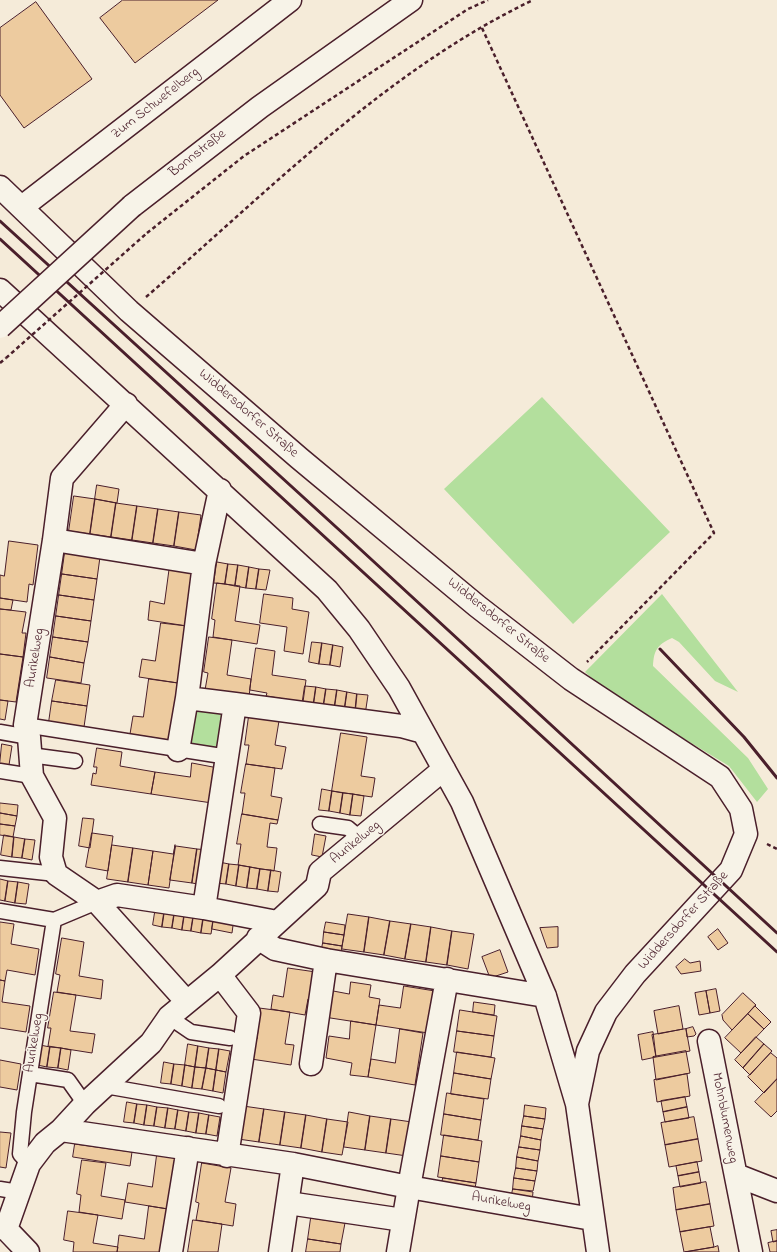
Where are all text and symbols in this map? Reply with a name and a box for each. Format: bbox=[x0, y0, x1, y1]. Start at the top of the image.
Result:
street label: Zum Schwefelberg bbox=[109, 64, 203, 144]
street label: Bonnstraße bbox=[166, 127, 230, 181]
street label: Widdersdorfer Straße bbox=[195, 366, 301, 462]
street label: Widdersdorfer Straße bbox=[443, 575, 553, 667]
street label: Aurikelweg bbox=[23, 627, 49, 689]
street label: Aurikelweg bbox=[327, 818, 385, 868]
street label: Widdersdorfer Straße bbox=[635, 868, 733, 974]
street label: Aurikelweg bbox=[22, 1012, 48, 1074]
street label: Mohnblumenweg bbox=[707, 1071, 741, 1165]
street label: Aurikelweg bbox=[470, 1190, 532, 1216]

